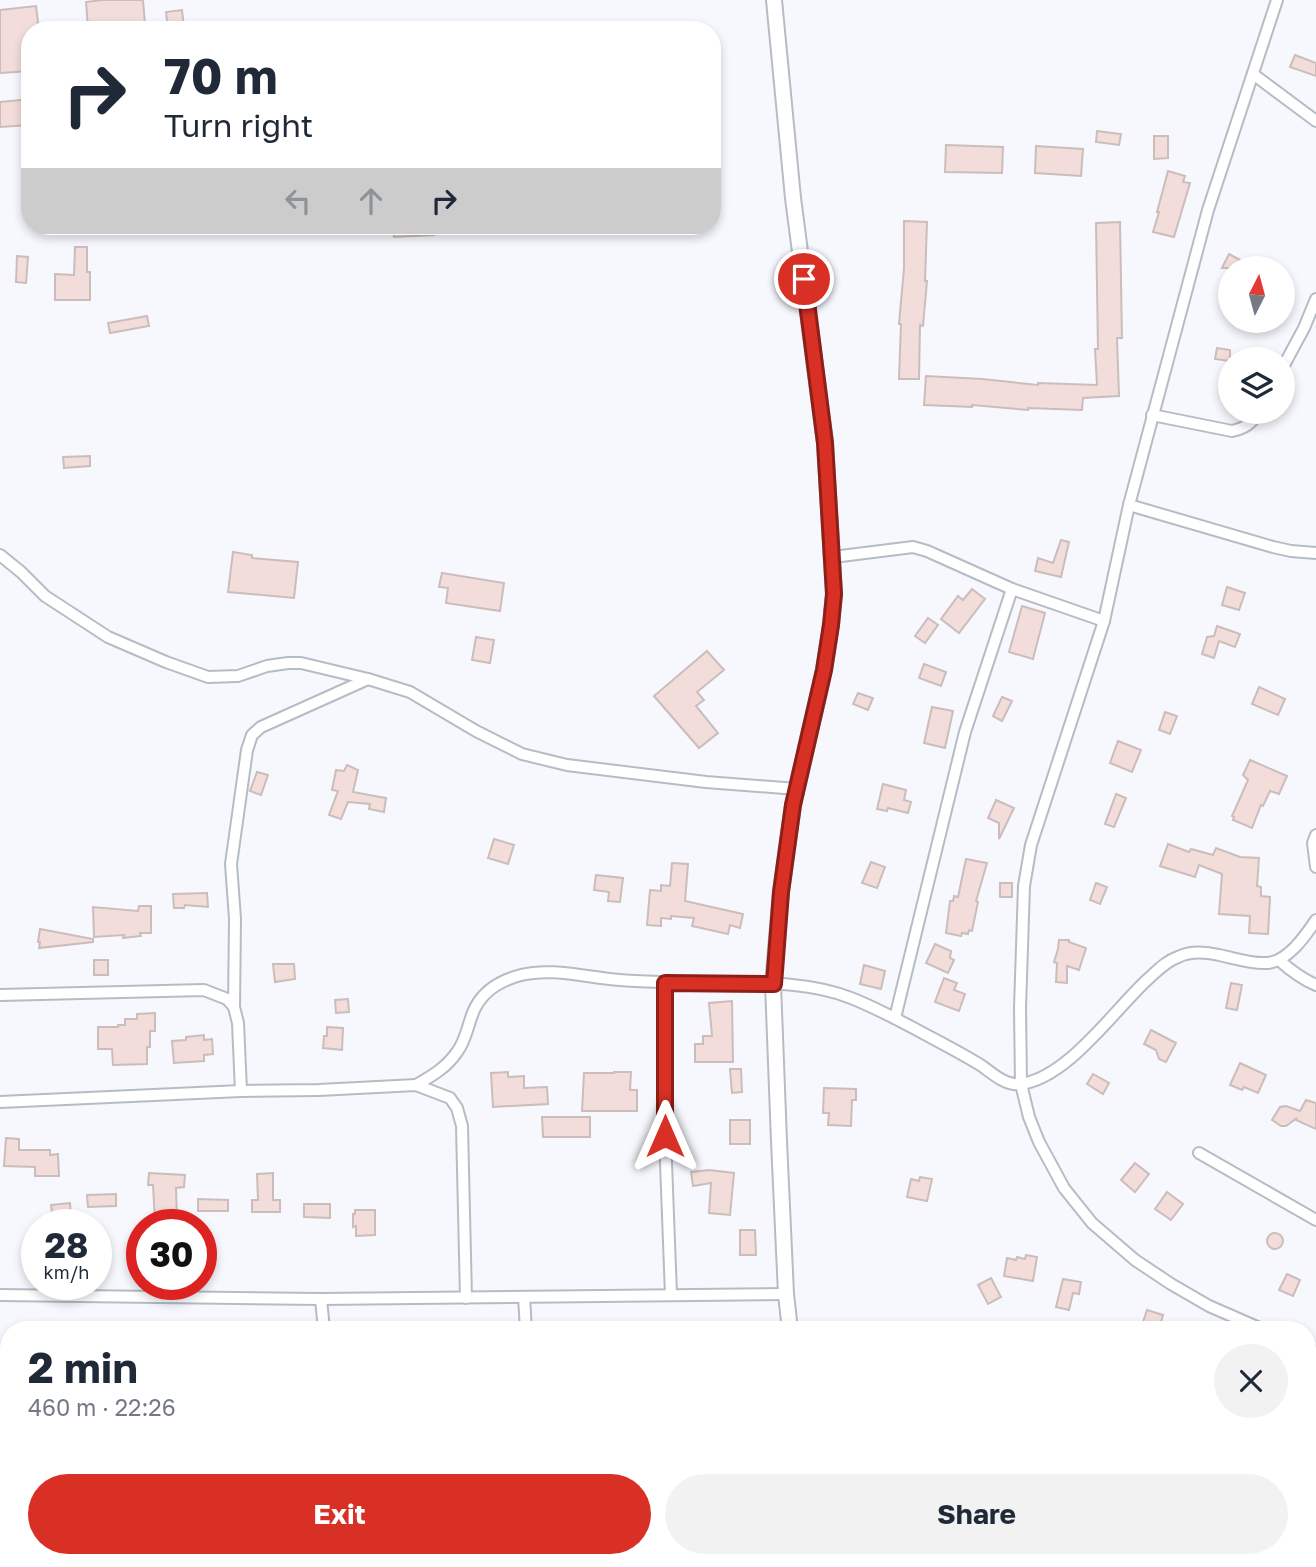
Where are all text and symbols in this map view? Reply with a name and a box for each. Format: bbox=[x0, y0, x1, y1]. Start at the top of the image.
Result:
text: 70 m bbox=[164, 46, 278, 105]
icon: right bbox=[49, 49, 140, 140]
text: Turn right bbox=[164, 106, 313, 144]
icon: left bbox=[279, 182, 317, 220]
icon: ahead bbox=[352, 182, 390, 220]
icon: right bbox=[425, 182, 463, 220]
pin bbox=[774, 249, 834, 309]
north arrow bbox=[1218, 256, 1295, 332]
map controls bbox=[1218, 256, 1295, 424]
icon: arrive bbox=[785, 260, 823, 298]
button: layers bbox=[1218, 347, 1295, 424]
position arrow bbox=[628, 1099, 702, 1173]
speed limit sign: 30 bbox=[126, 1209, 217, 1300]
text: 28 bbox=[45, 1224, 88, 1266]
text: km/h bbox=[44, 1261, 89, 1283]
text: 2 min bbox=[28, 1342, 138, 1392]
button: close bbox=[1214, 1344, 1288, 1418]
text: 460 m · 22:26 bbox=[28, 1393, 176, 1421]
button: Exit bbox=[28, 1474, 651, 1554]
button: Share bbox=[665, 1474, 1288, 1554]

